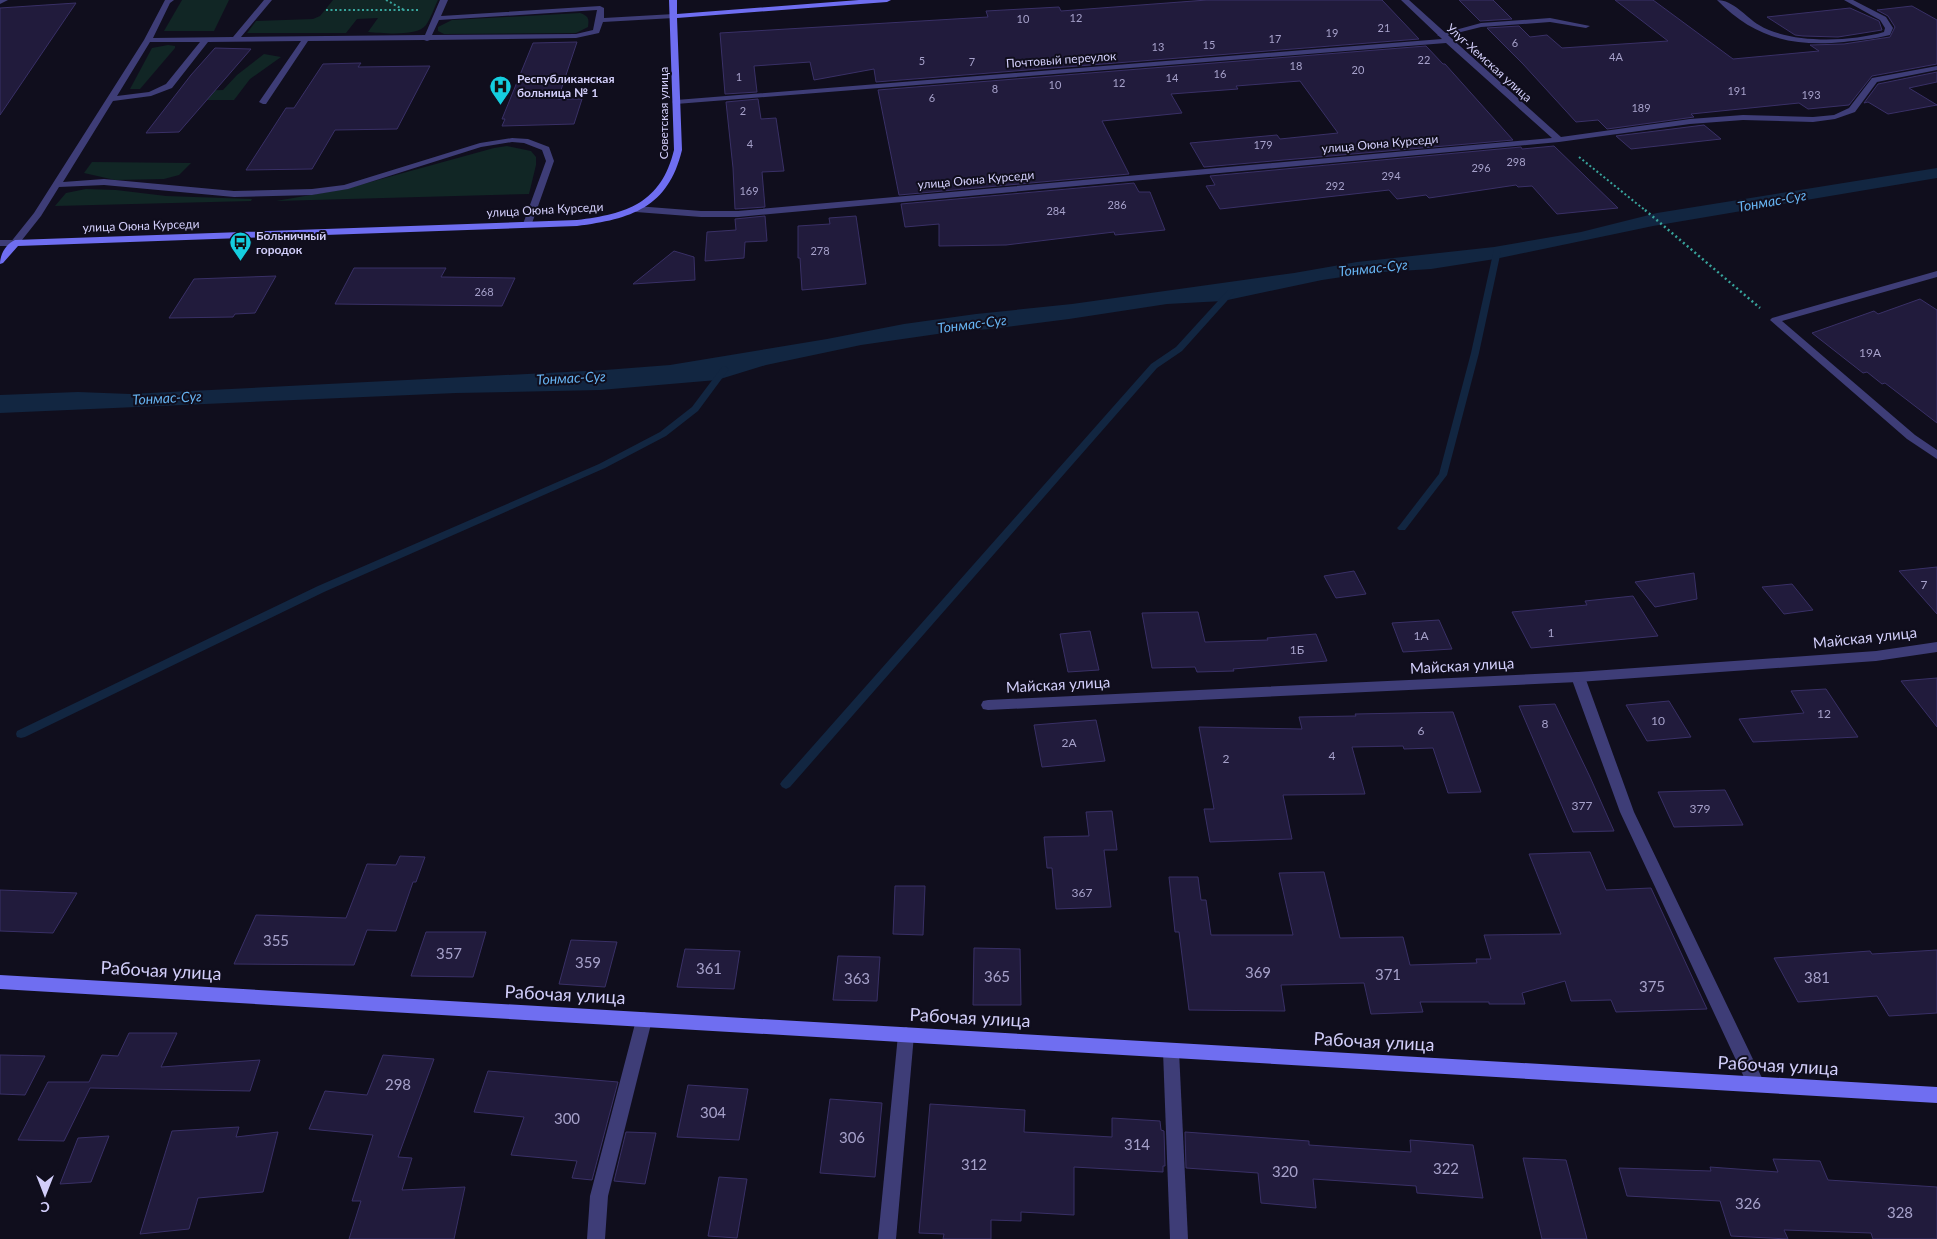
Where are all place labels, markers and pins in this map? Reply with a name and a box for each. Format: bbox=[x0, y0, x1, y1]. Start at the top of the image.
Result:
place label: Республиканская больница № 1 bbox=[517, 71, 615, 100]
hospital icon: Республиканская больница № 1 bbox=[489, 74, 513, 105]
place label: Больничный городок bbox=[256, 228, 326, 257]
bus stop icon: Больничный городок bbox=[228, 231, 252, 262]

